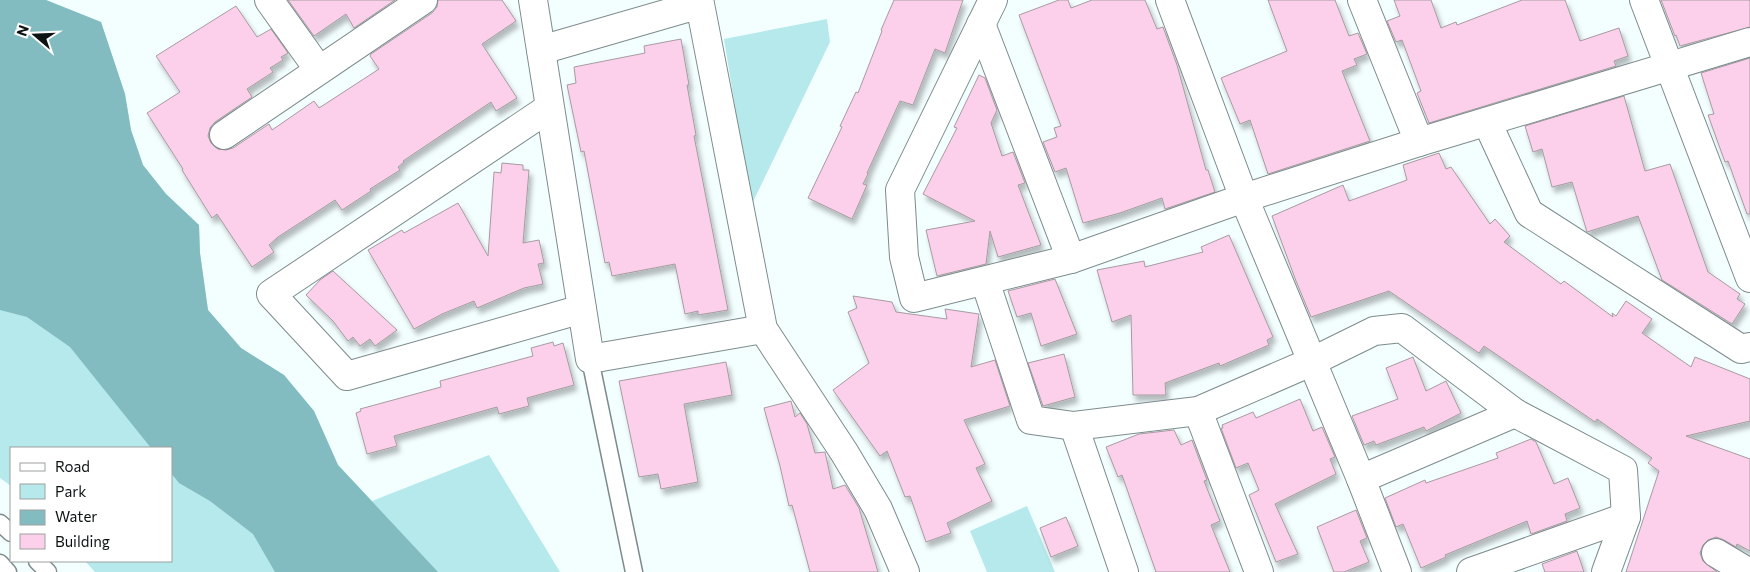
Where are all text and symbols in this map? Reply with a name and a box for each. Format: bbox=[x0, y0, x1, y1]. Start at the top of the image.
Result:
north arrow bbox=[10, 10, 60, 60]
text: N bbox=[12, 23, 32, 38]
legend bbox=[10, 447, 172, 562]
text: Road bbox=[55, 457, 90, 475]
text: Park bbox=[55, 482, 86, 500]
text: Water bbox=[55, 507, 97, 525]
text: Building bbox=[55, 532, 110, 550]

